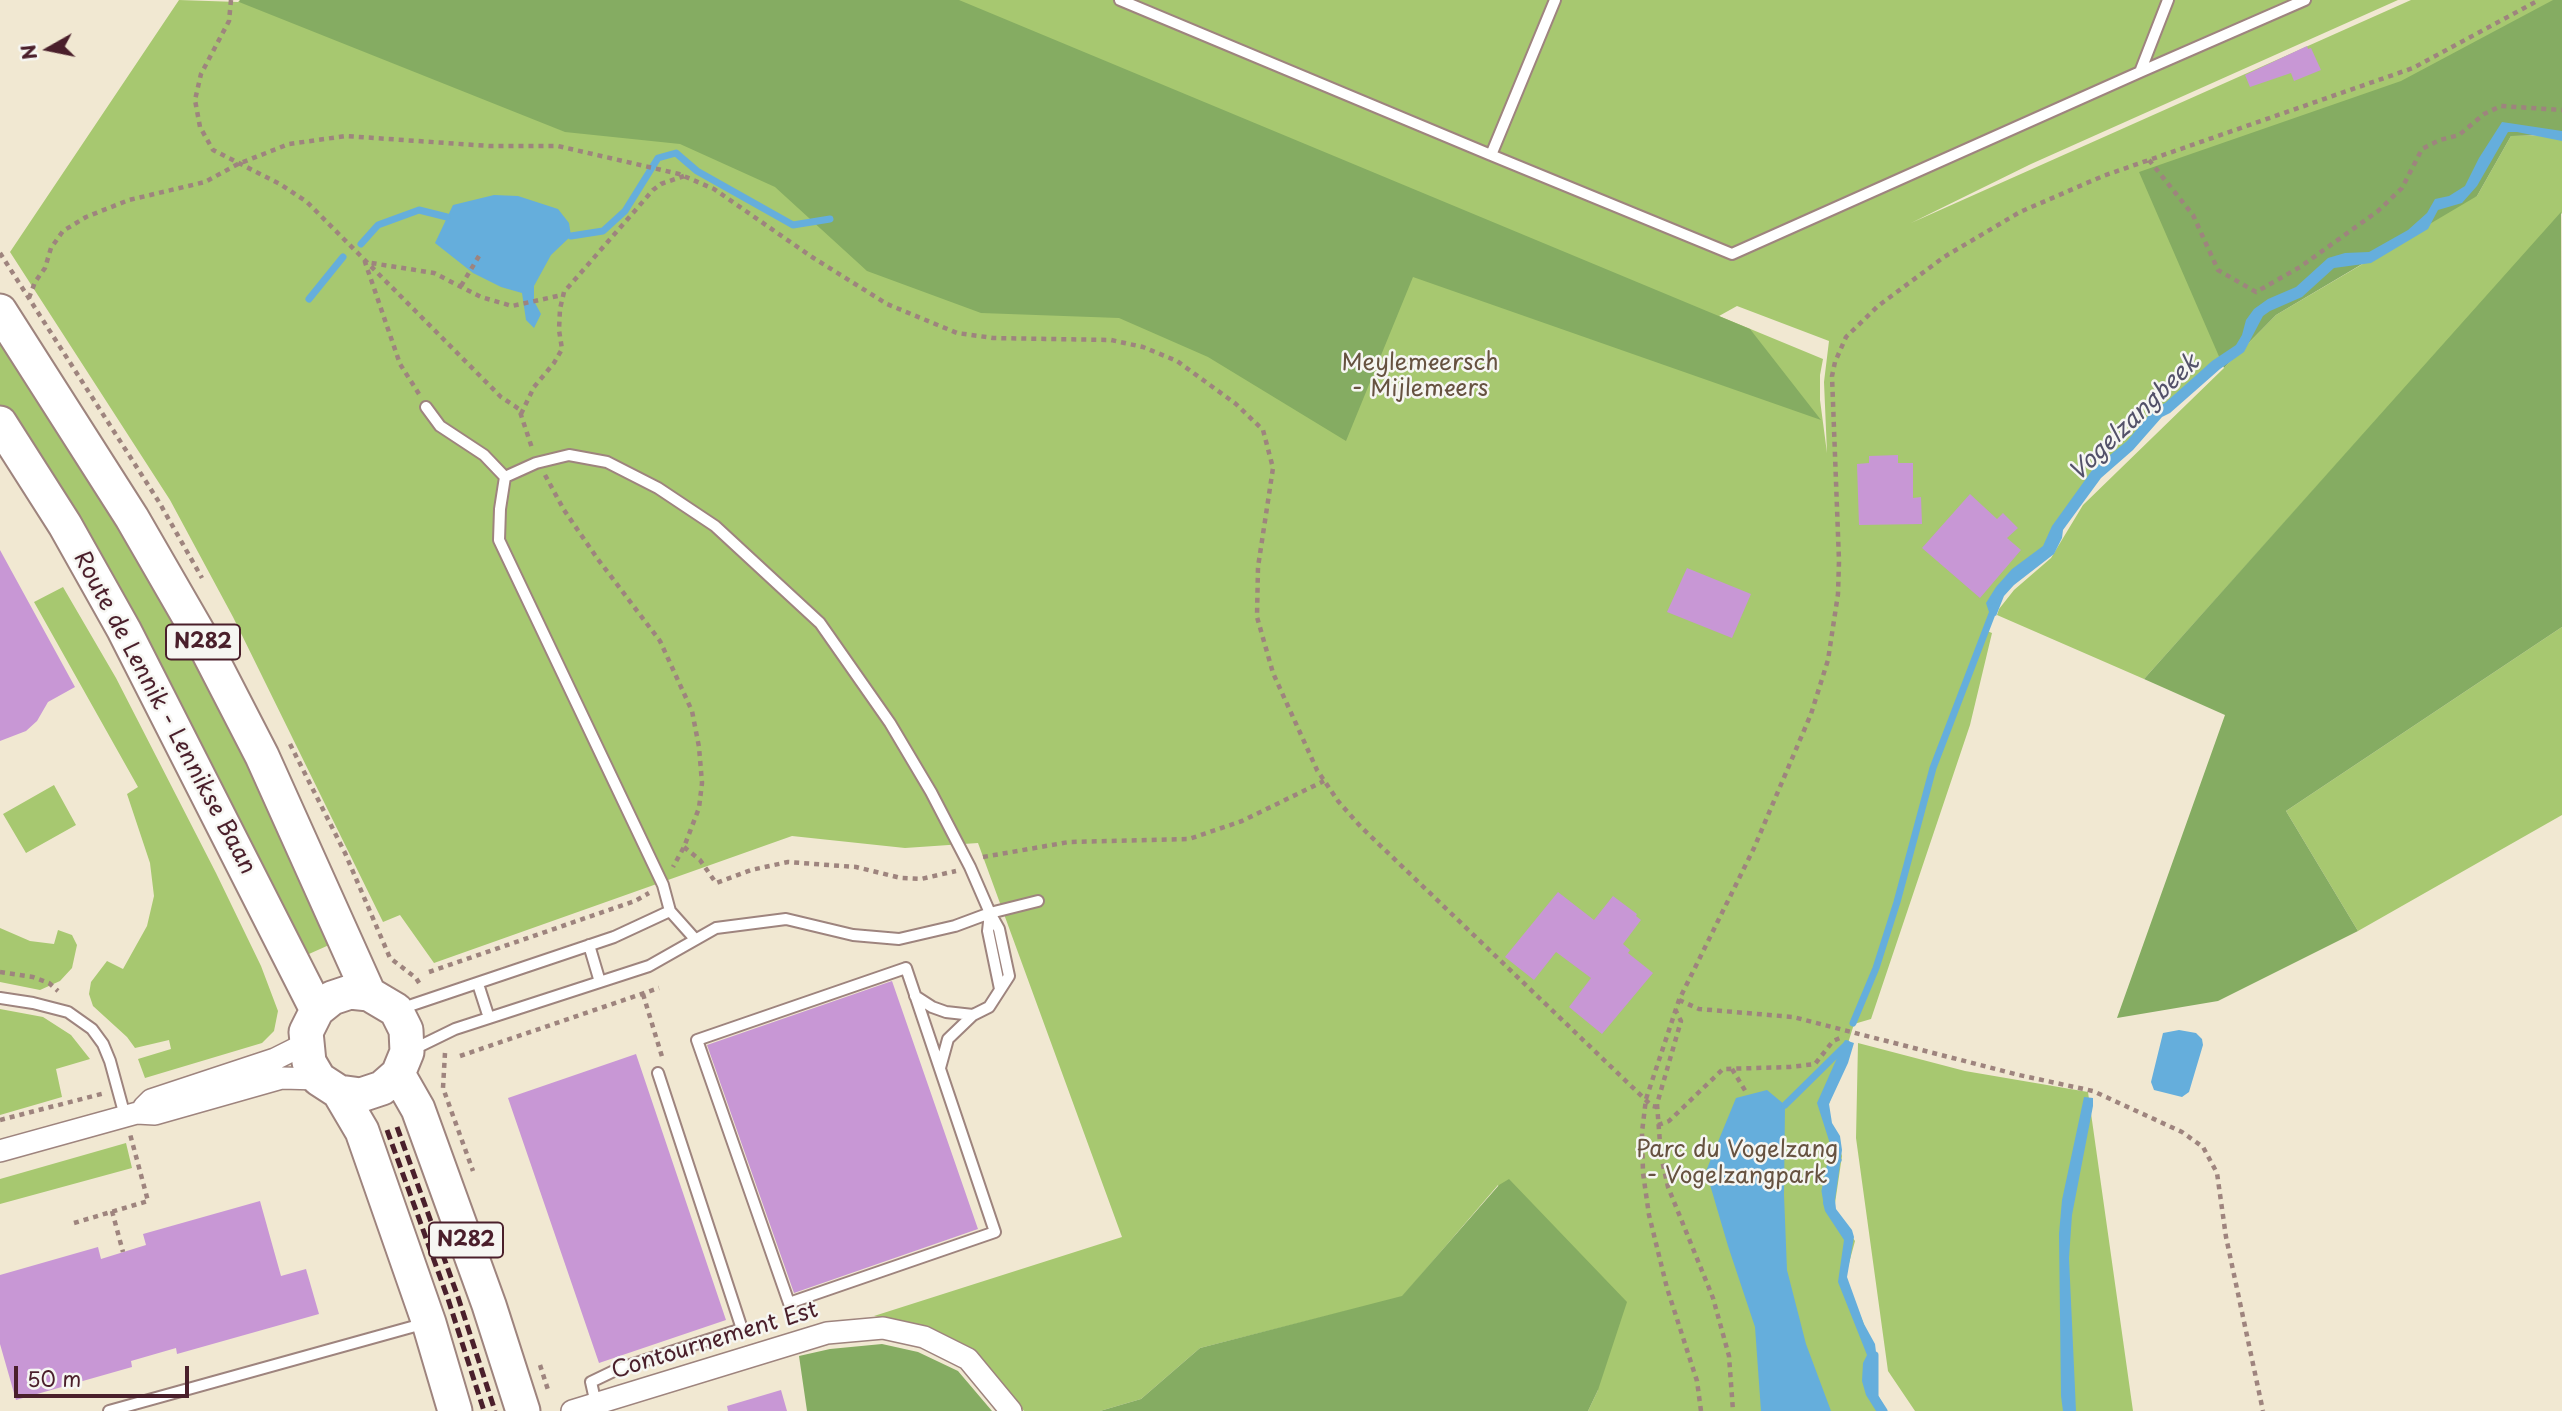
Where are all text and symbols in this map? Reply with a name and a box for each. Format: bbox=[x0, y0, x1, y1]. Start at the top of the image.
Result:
north arrow bbox=[14, 14, 84, 84]
text: N bbox=[13, 43, 43, 62]
water label: Vogelzangbeek bbox=[2064, 349, 2206, 487]
park label: Meylemeersch - Mijlemeers bbox=[1341, 350, 1499, 404]
street label: Route de Lennik - Lennikse Baan bbox=[67, 547, 261, 879]
road number: N282 bbox=[166, 624, 240, 660]
park label: Parc du Vogelzang - Vogelzangpark bbox=[1636, 1137, 1838, 1191]
road number: N282 bbox=[429, 1222, 503, 1258]
street label: Contournement Est bbox=[608, 1296, 822, 1386]
scale bar bbox=[18, 1352, 192, 1396]
text: 50 m bbox=[27, 1362, 81, 1394]

